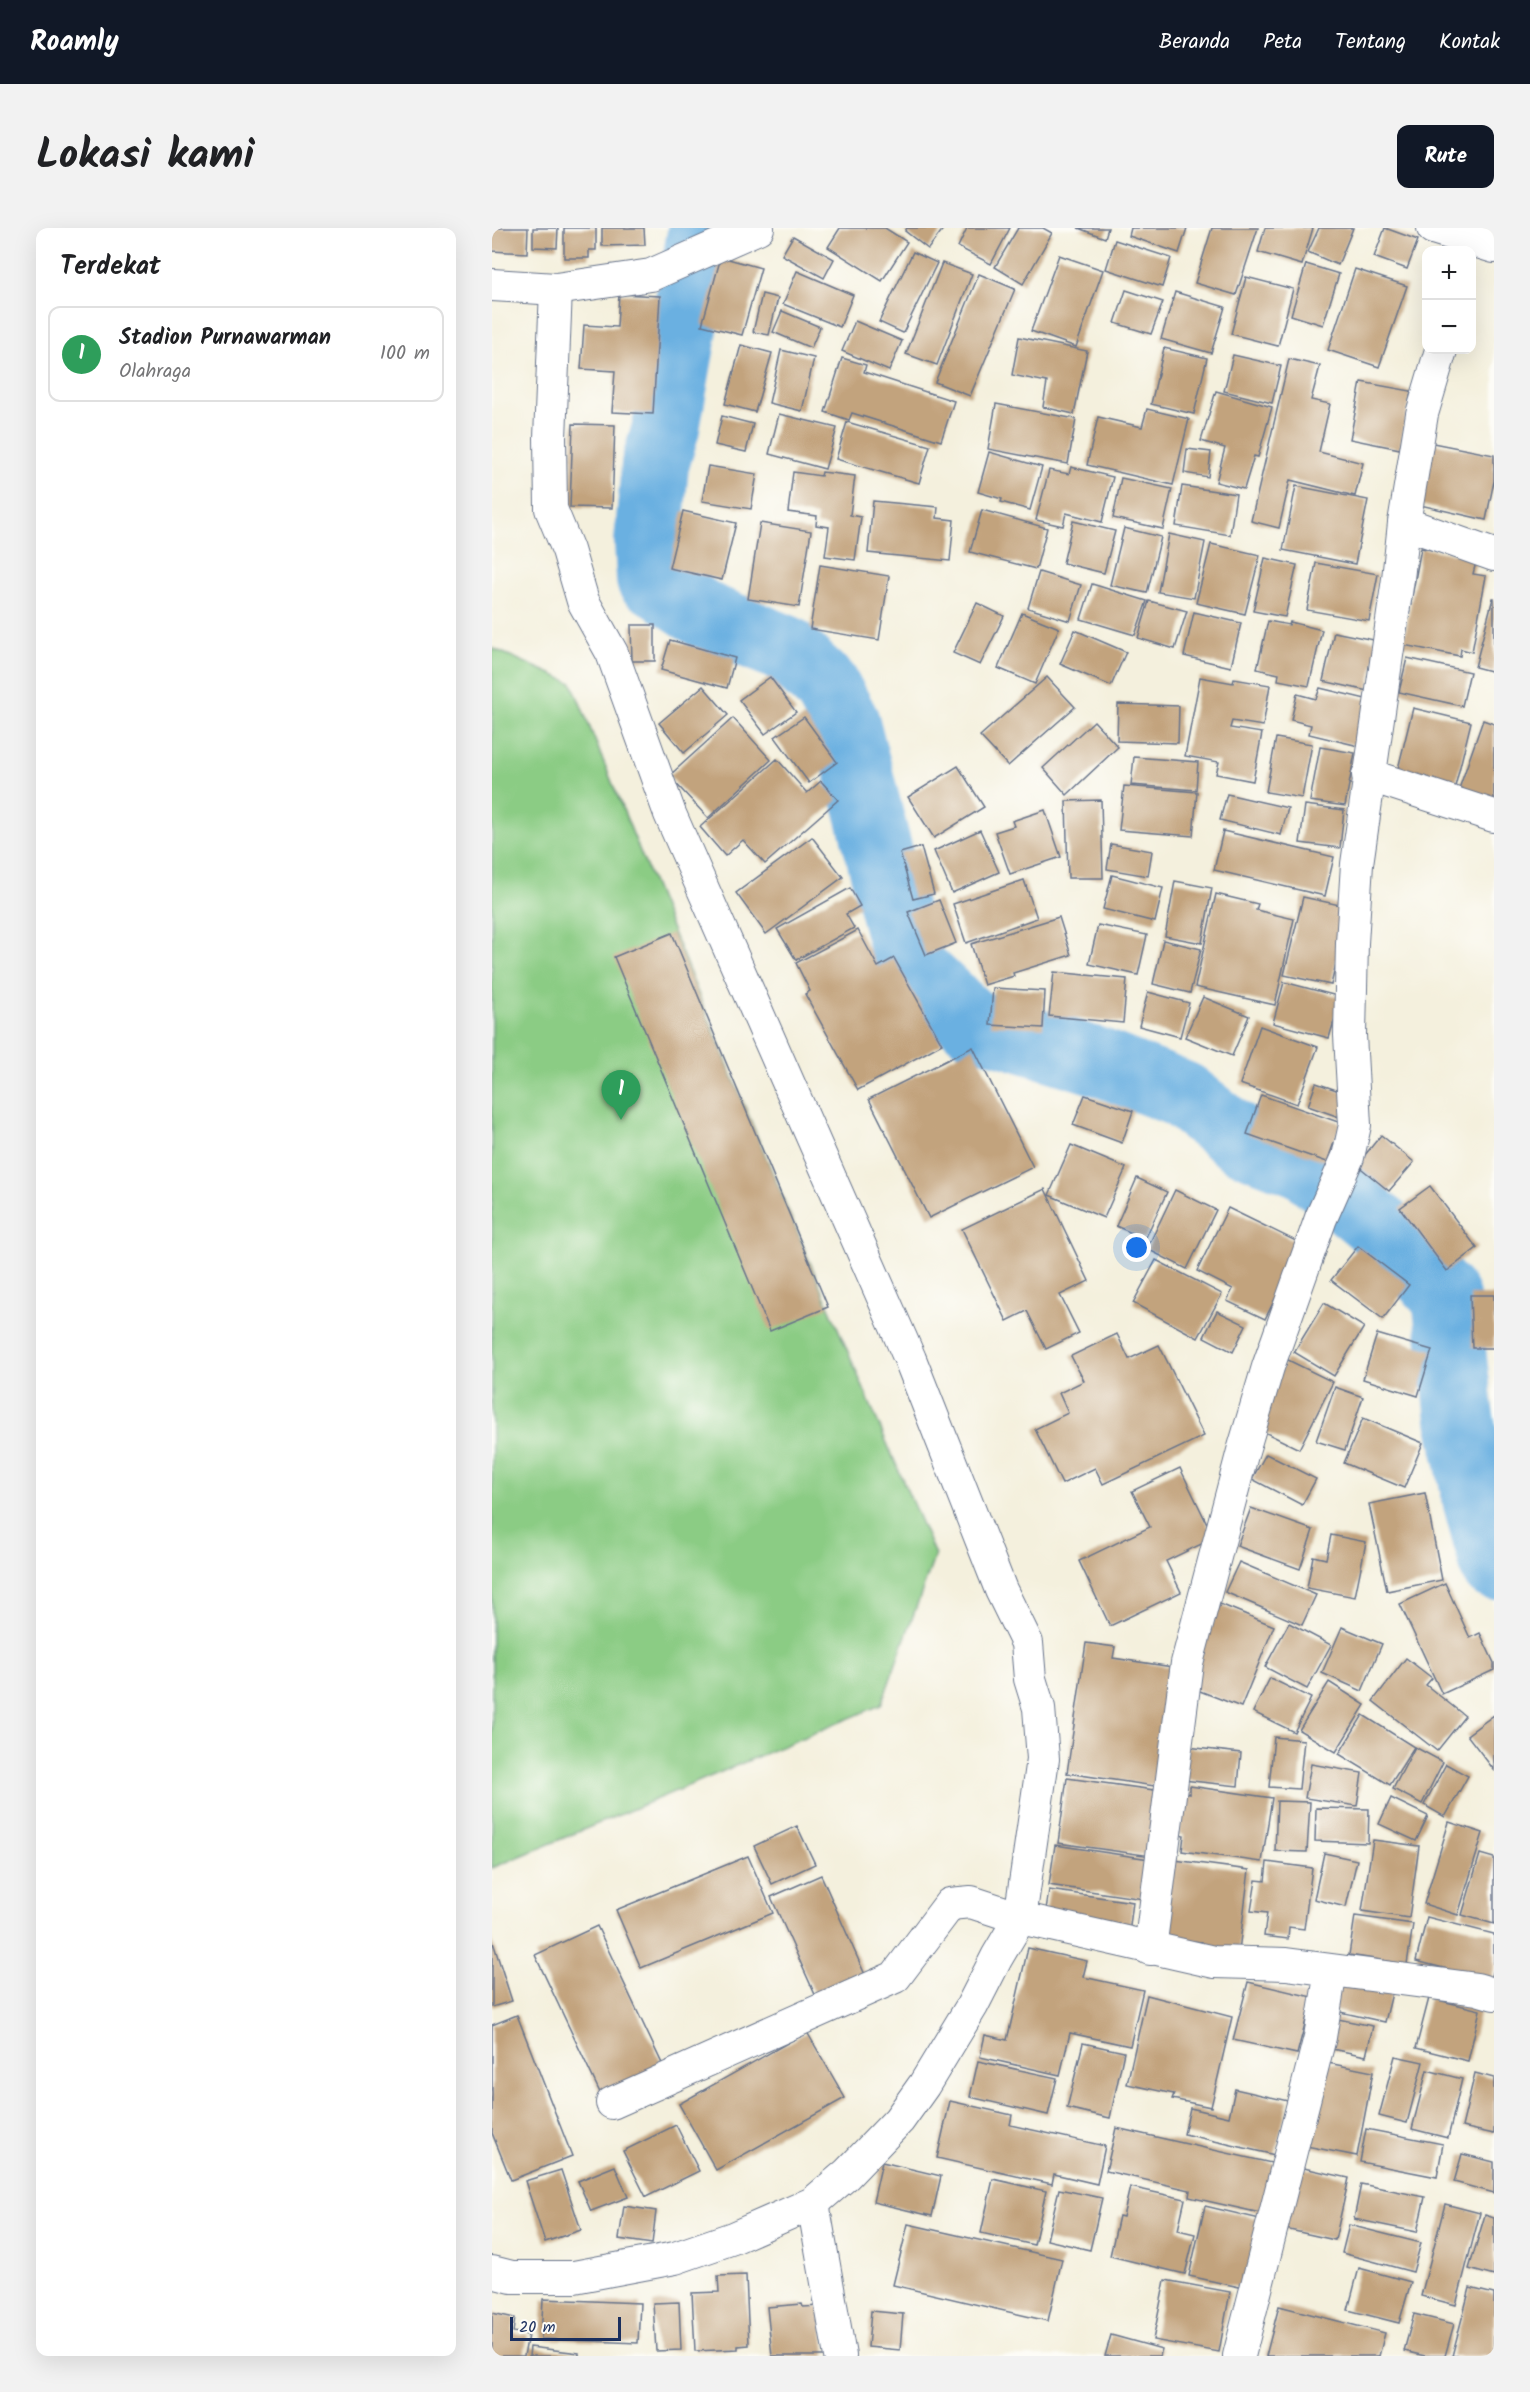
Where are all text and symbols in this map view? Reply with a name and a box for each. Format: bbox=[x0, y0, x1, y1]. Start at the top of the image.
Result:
text: Roamly bbox=[30, 20, 119, 65]
text: Beranda bbox=[1159, 26, 1230, 59]
text: Peta bbox=[1263, 26, 1302, 59]
text: Tentang bbox=[1335, 26, 1406, 59]
text: Kontak bbox=[1439, 26, 1500, 59]
text: Lokasi kami bbox=[36, 123, 254, 190]
button: Rute bbox=[1397, 125, 1494, 188]
text: Terdekat bbox=[60, 246, 161, 288]
map controls bbox=[1422, 246, 1476, 354]
button: + bbox=[1422, 246, 1476, 300]
button: − bbox=[1422, 300, 1476, 354]
text: Stadion Purnawarman bbox=[119, 321, 331, 356]
text: 1 bbox=[78, 338, 85, 370]
text: 100 m bbox=[380, 338, 430, 370]
text: Olahraga bbox=[119, 356, 191, 388]
pin: 1 bbox=[602, 1070, 640, 1120]
your location bbox=[1122, 1233, 1151, 1262]
scale bar bbox=[510, 2314, 621, 2342]
text: 20 m bbox=[519, 2315, 555, 2340]

